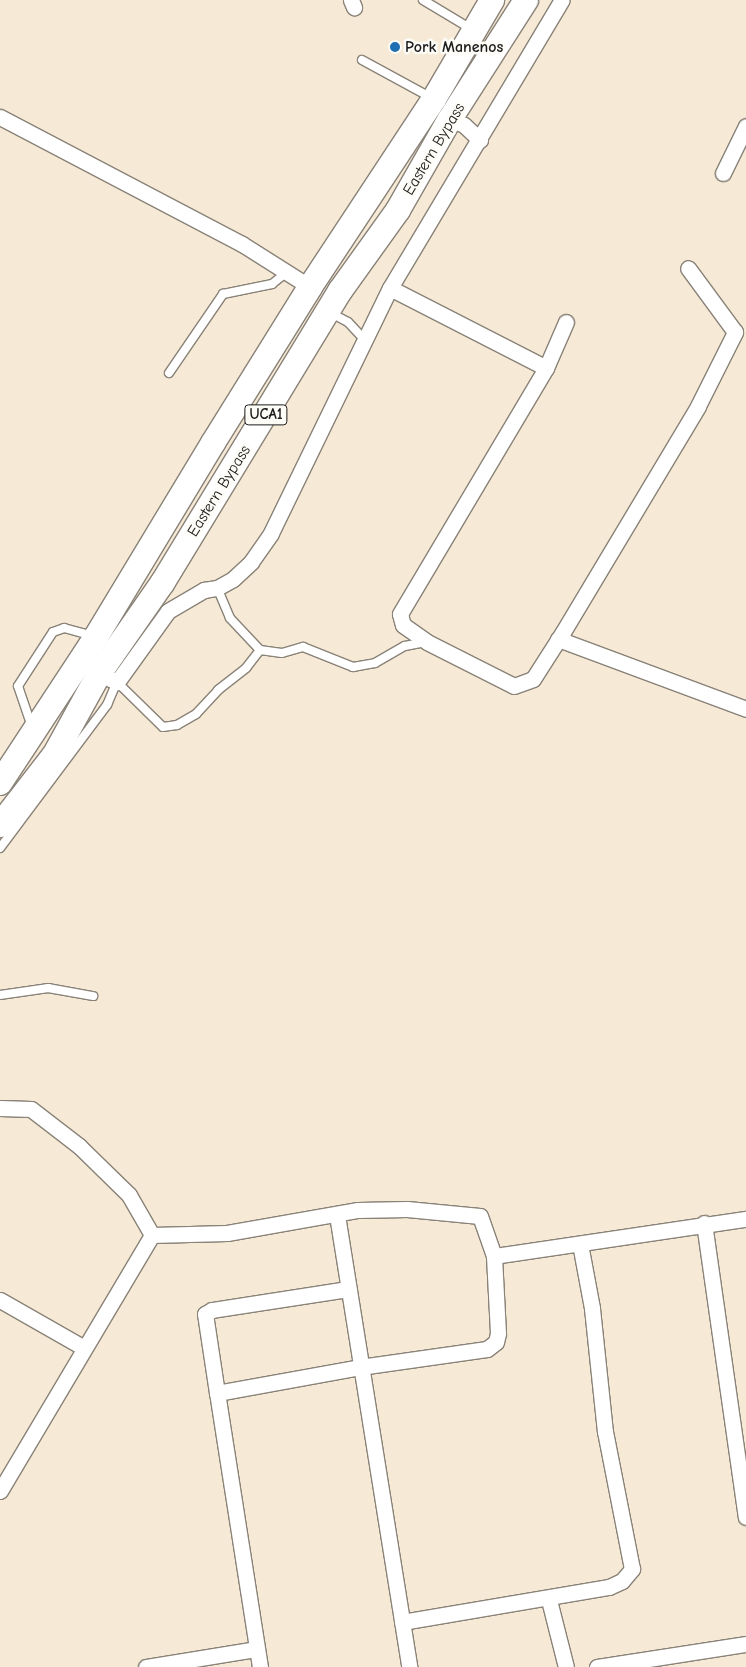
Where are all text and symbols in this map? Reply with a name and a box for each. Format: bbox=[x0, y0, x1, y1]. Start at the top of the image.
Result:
place label: Pork Manenos bbox=[405, 37, 503, 57]
marker: Pork Manenos bbox=[389, 41, 401, 53]
street label: Eastern Bypass bbox=[399, 99, 469, 199]
road number: UCA1 bbox=[244, 402, 288, 428]
street label: Eastern Bypass bbox=[183, 442, 255, 540]

